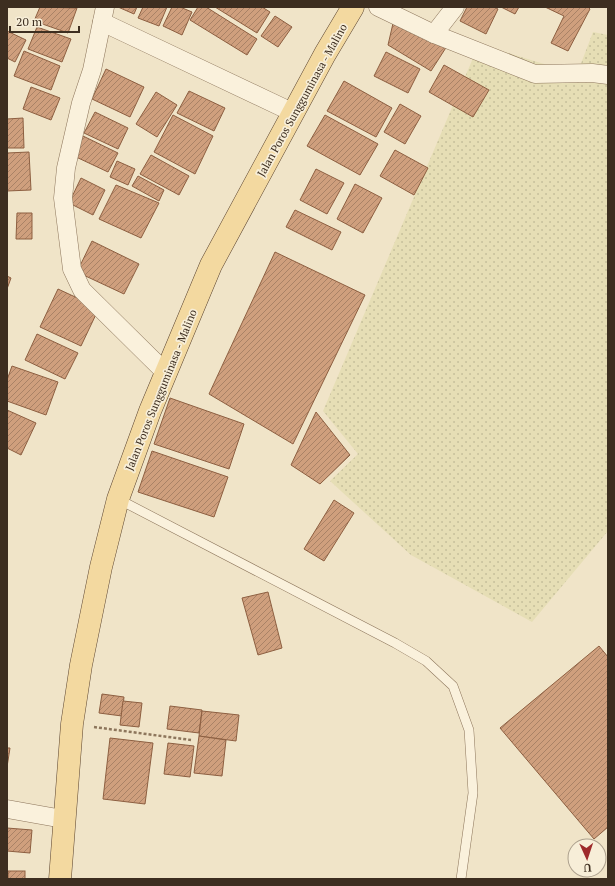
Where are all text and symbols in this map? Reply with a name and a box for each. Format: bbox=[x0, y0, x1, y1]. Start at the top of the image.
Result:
scale bar bbox=[10, 8, 79, 34]
text: 20 m bbox=[16, 14, 43, 29]
street label: Jalan Poros Sungguminasa - Malino bbox=[254, 21, 350, 179]
street label: Jalan Poros Sungguminasa - Malino bbox=[122, 307, 200, 473]
north arrow bbox=[567, 838, 607, 878]
text: U bbox=[583, 861, 592, 875]

